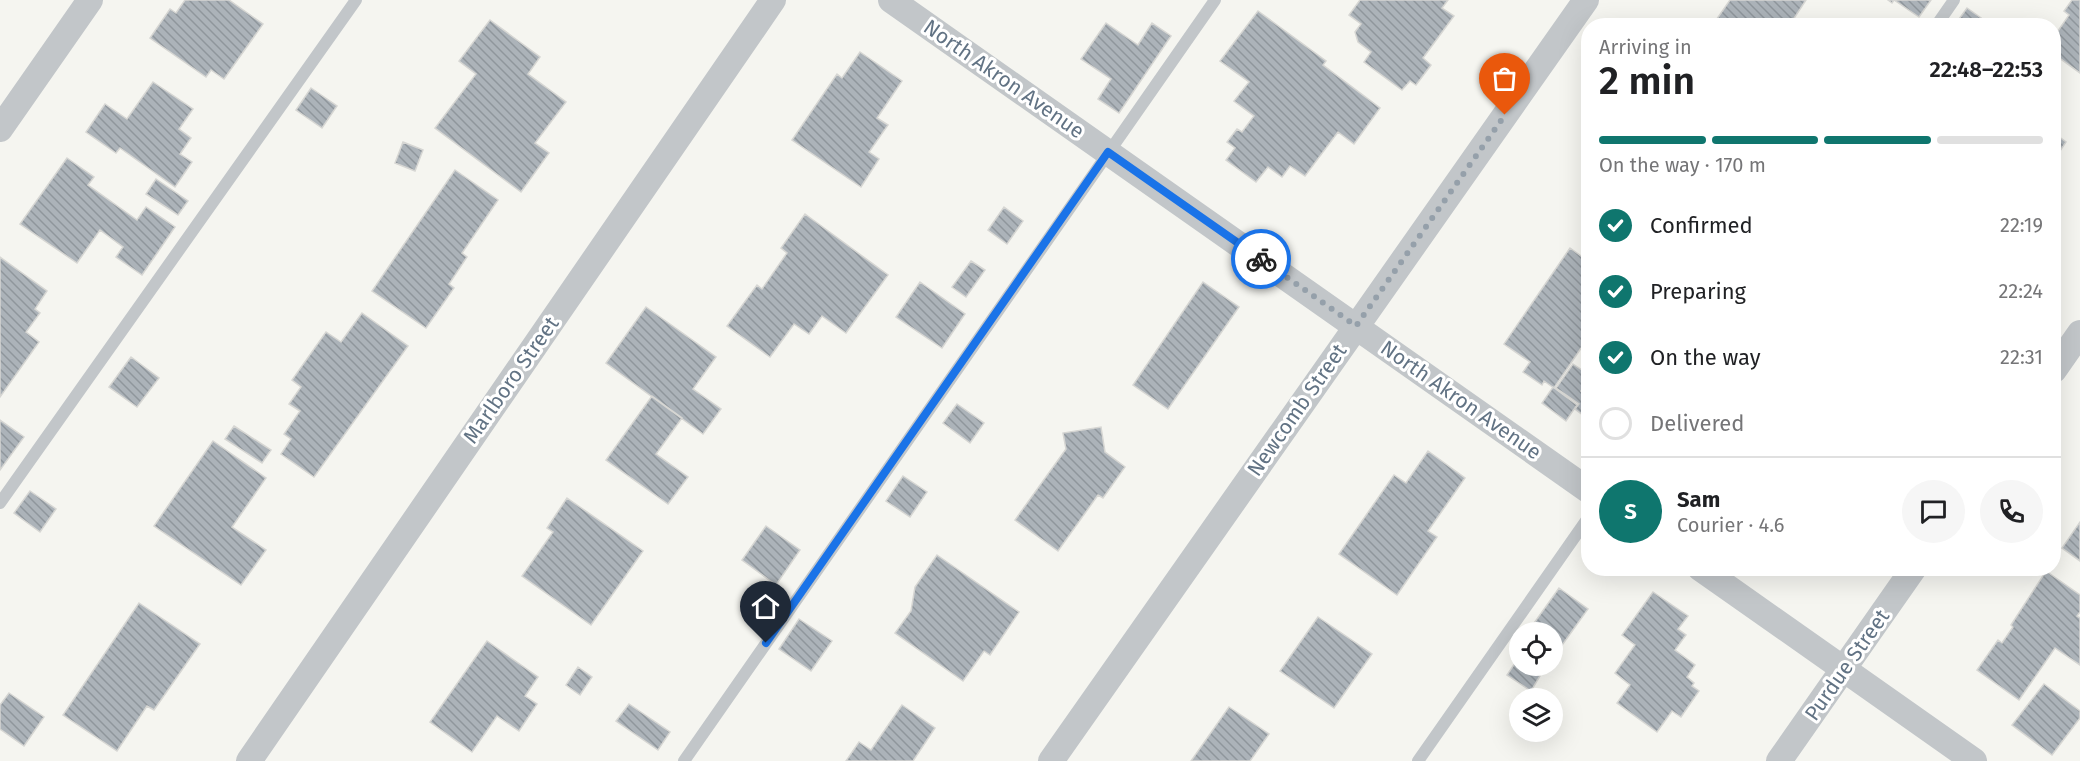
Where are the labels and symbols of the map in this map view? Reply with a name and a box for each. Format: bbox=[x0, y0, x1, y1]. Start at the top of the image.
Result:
street label: North Akron Avenue bbox=[919, 14, 1089, 144]
pin bbox=[1479, 53, 1530, 115]
courier bbox=[1231, 229, 1291, 289]
street label: Marlboro Street bbox=[458, 311, 565, 449]
street label: North Akron Avenue bbox=[1376, 335, 1546, 465]
street label: Newcomb Street bbox=[1242, 338, 1353, 481]
pin bbox=[740, 581, 791, 643]
street label: Purdue Street bbox=[1799, 604, 1895, 726]

